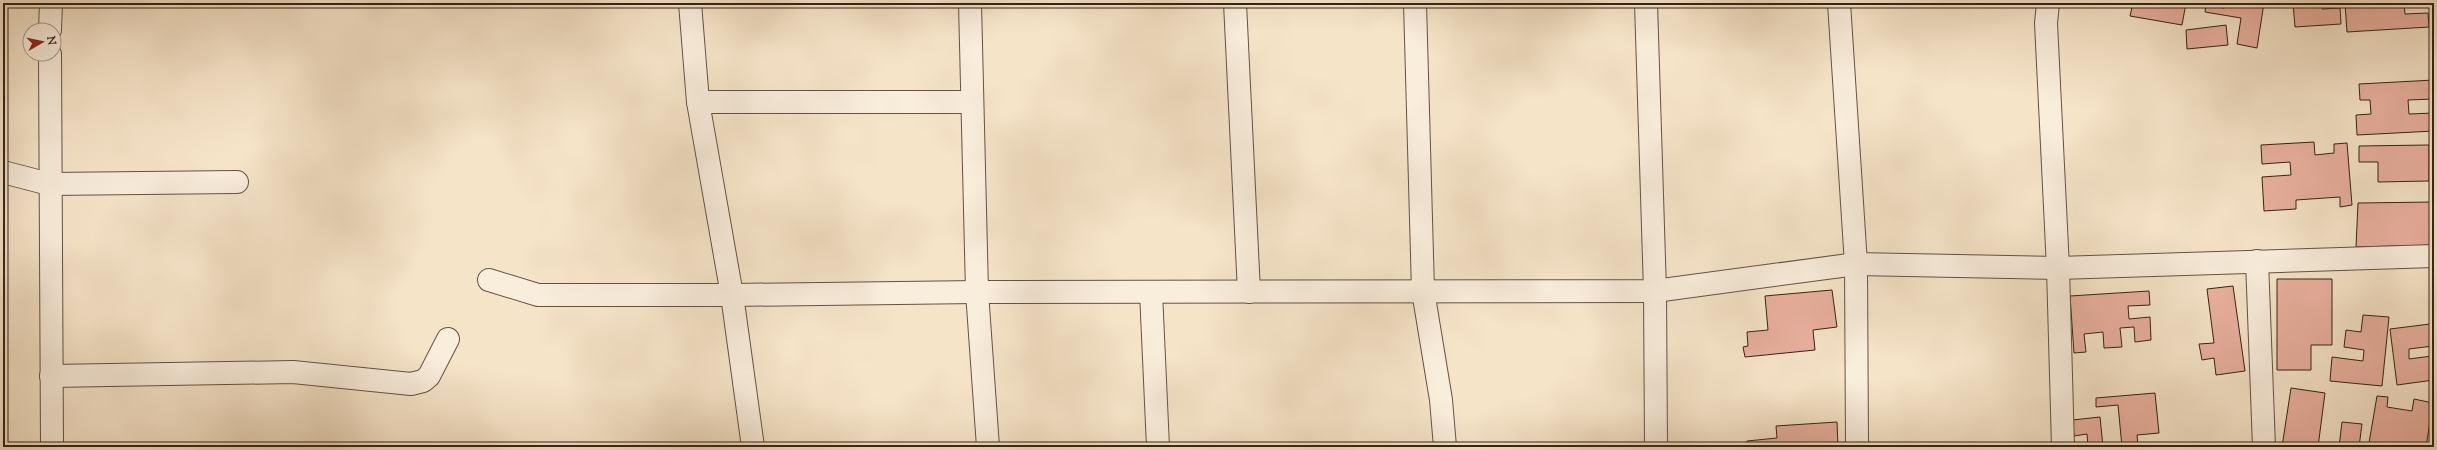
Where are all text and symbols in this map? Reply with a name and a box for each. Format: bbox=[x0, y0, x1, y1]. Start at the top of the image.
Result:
north arrow bbox=[22, 22, 62, 62]
text: N bbox=[42, 34, 60, 46]

